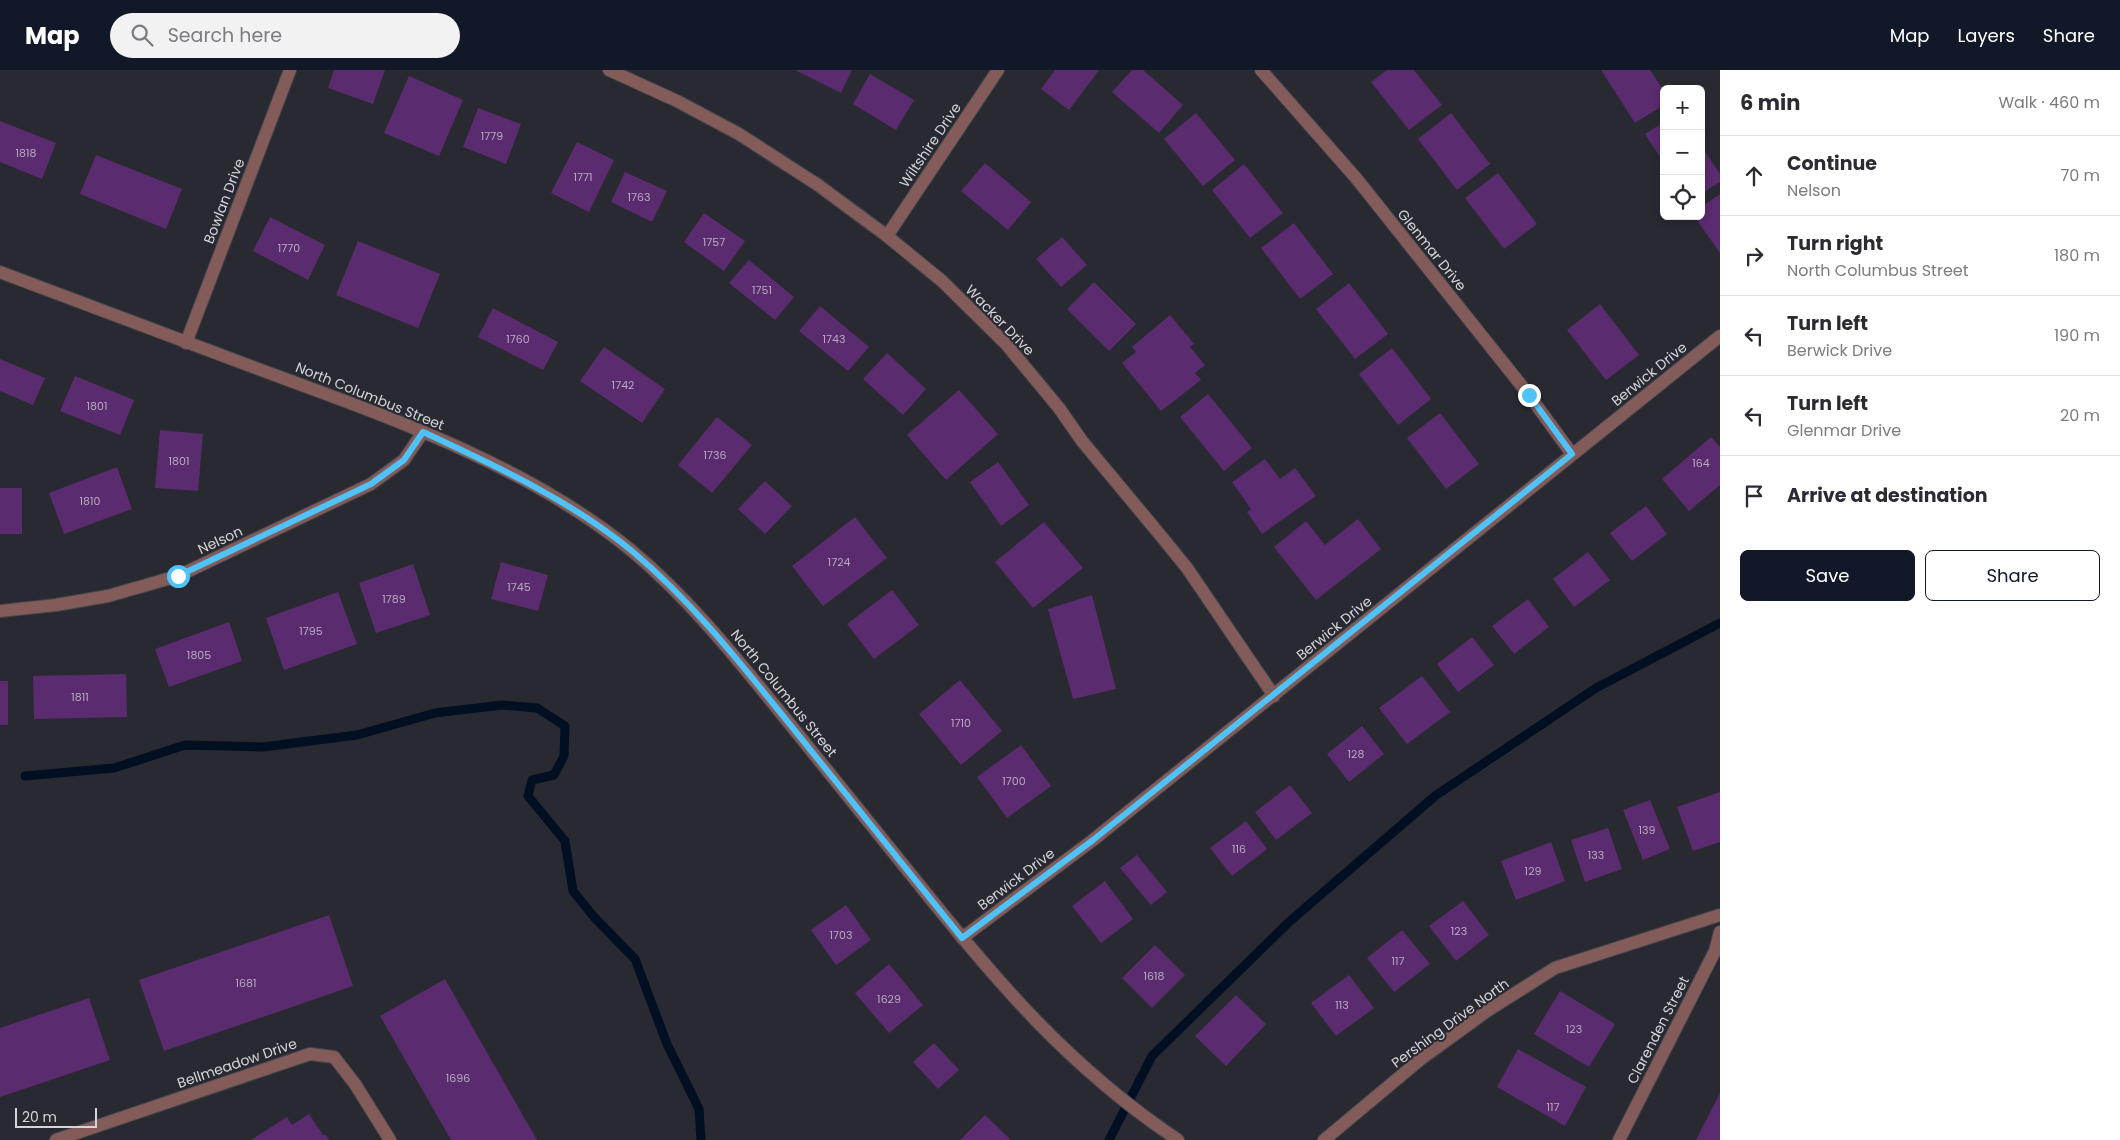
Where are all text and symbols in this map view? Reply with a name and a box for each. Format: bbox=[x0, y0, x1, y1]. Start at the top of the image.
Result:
search box bbox=[110, 13, 460, 58]
text: Map bbox=[25, 19, 80, 52]
icon: search bbox=[128, 21, 156, 49]
text: Search here bbox=[168, 22, 282, 49]
text: Map bbox=[1890, 23, 1930, 48]
text: Layers bbox=[1958, 23, 2015, 48]
text: Share bbox=[2043, 23, 2095, 48]
map controls bbox=[1660, 85, 1705, 220]
button: + bbox=[1660, 85, 1705, 130]
text: 6 min bbox=[1740, 88, 1800, 117]
text: Walk · 460 m bbox=[1998, 91, 2100, 114]
street label: Wiltshire Drive bbox=[894, 98, 966, 191]
house number: 1779 bbox=[481, 128, 503, 144]
button: − bbox=[1660, 130, 1705, 175]
house number: 1818 bbox=[16, 145, 37, 161]
text: Continue bbox=[1787, 150, 1877, 177]
street label: Bowlan Drive bbox=[199, 155, 250, 246]
icon: ahead bbox=[1740, 162, 1768, 190]
text: 70 m bbox=[2060, 164, 2100, 187]
house number: 1771 bbox=[573, 169, 593, 185]
button: locate bbox=[1660, 175, 1705, 220]
text: Nelson bbox=[1787, 179, 1841, 202]
house number: 1763 bbox=[628, 189, 651, 205]
street label: Glenmar Drive bbox=[1393, 205, 1471, 295]
text: Turn right bbox=[1787, 230, 1883, 257]
house number: 1757 bbox=[703, 234, 725, 250]
house number: 1770 bbox=[278, 240, 300, 256]
icon: right bbox=[1740, 242, 1768, 270]
text: 180 m bbox=[2054, 244, 2100, 267]
text: North Columbus Street bbox=[1787, 259, 1969, 282]
street label: Wacker Drive bbox=[961, 280, 1039, 360]
house number: 1751 bbox=[752, 282, 772, 298]
text: Turn left bbox=[1787, 310, 1868, 337]
icon: left bbox=[1740, 322, 1768, 350]
text: 190 m bbox=[2054, 324, 2100, 347]
house number: 1760 bbox=[506, 331, 530, 347]
house number: 1743 bbox=[823, 331, 845, 347]
street label: Berwick Drive bbox=[1607, 337, 1691, 411]
text: Berwick Drive bbox=[1787, 339, 1892, 362]
street label: North Columbus Street bbox=[293, 357, 447, 435]
house number: 1742 bbox=[612, 377, 634, 393]
route end bbox=[1518, 384, 1541, 407]
text: Turn left bbox=[1787, 390, 1868, 417]
house number: 1801 bbox=[87, 398, 107, 414]
icon: left bbox=[1740, 402, 1768, 430]
text: 20 m bbox=[2060, 404, 2100, 427]
text: Glenmar Drive bbox=[1787, 419, 1901, 442]
house number: 1736 bbox=[704, 447, 727, 463]
house number: 1801 bbox=[169, 453, 189, 469]
house number: 164 bbox=[1692, 455, 1710, 471]
icon: arrive bbox=[1740, 482, 1768, 510]
text: Arrive at destination bbox=[1787, 482, 1988, 509]
house number: 1810 bbox=[80, 493, 101, 509]
street label: Nelson bbox=[194, 521, 246, 559]
button: Save bbox=[1740, 550, 1915, 601]
button: Share bbox=[1925, 550, 2100, 601]
house number: 1724 bbox=[828, 554, 850, 570]
route start bbox=[167, 565, 190, 588]
house number: 1745 bbox=[507, 579, 531, 595]
house number: 1789 bbox=[382, 591, 406, 607]
street label: Berwick Drive bbox=[1292, 591, 1376, 665]
house number: 1795 bbox=[299, 623, 323, 639]
street label: North Columbus Street bbox=[726, 625, 842, 761]
house number: 1805 bbox=[187, 647, 211, 663]
house number: 1811 bbox=[71, 689, 89, 705]
house number: 1710 bbox=[951, 715, 971, 731]
house number: 128 bbox=[1348, 746, 1364, 762]
house number: 1700 bbox=[1002, 773, 1026, 789]
house number: 139 bbox=[1639, 822, 1656, 838]
house number: 116 bbox=[1232, 841, 1246, 857]
street label: Berwick Drive bbox=[973, 843, 1059, 915]
house number: 133 bbox=[1588, 847, 1604, 863]
house number: 129 bbox=[1525, 863, 1541, 879]
house number: 123 bbox=[1451, 923, 1467, 939]
house number: 1703 bbox=[830, 927, 852, 943]
house number: 117 bbox=[1391, 953, 1405, 969]
house number: 1618 bbox=[1144, 968, 1165, 984]
street label: Clarenden Street bbox=[1622, 973, 1694, 1087]
street label: Pershing Drive North bbox=[1387, 974, 1513, 1072]
house number: 1681 bbox=[236, 975, 256, 991]
house number: 1629 bbox=[877, 991, 901, 1007]
house number: 113 bbox=[1335, 997, 1349, 1013]
house number: 123 bbox=[1566, 1021, 1582, 1037]
street label: Bellmeadow Drive bbox=[174, 1033, 300, 1093]
house number: 1696 bbox=[446, 1070, 470, 1086]
house number: 117 bbox=[1546, 1099, 1560, 1115]
scale bar bbox=[15, 1105, 98, 1128]
text: 20 m bbox=[22, 1107, 57, 1127]

